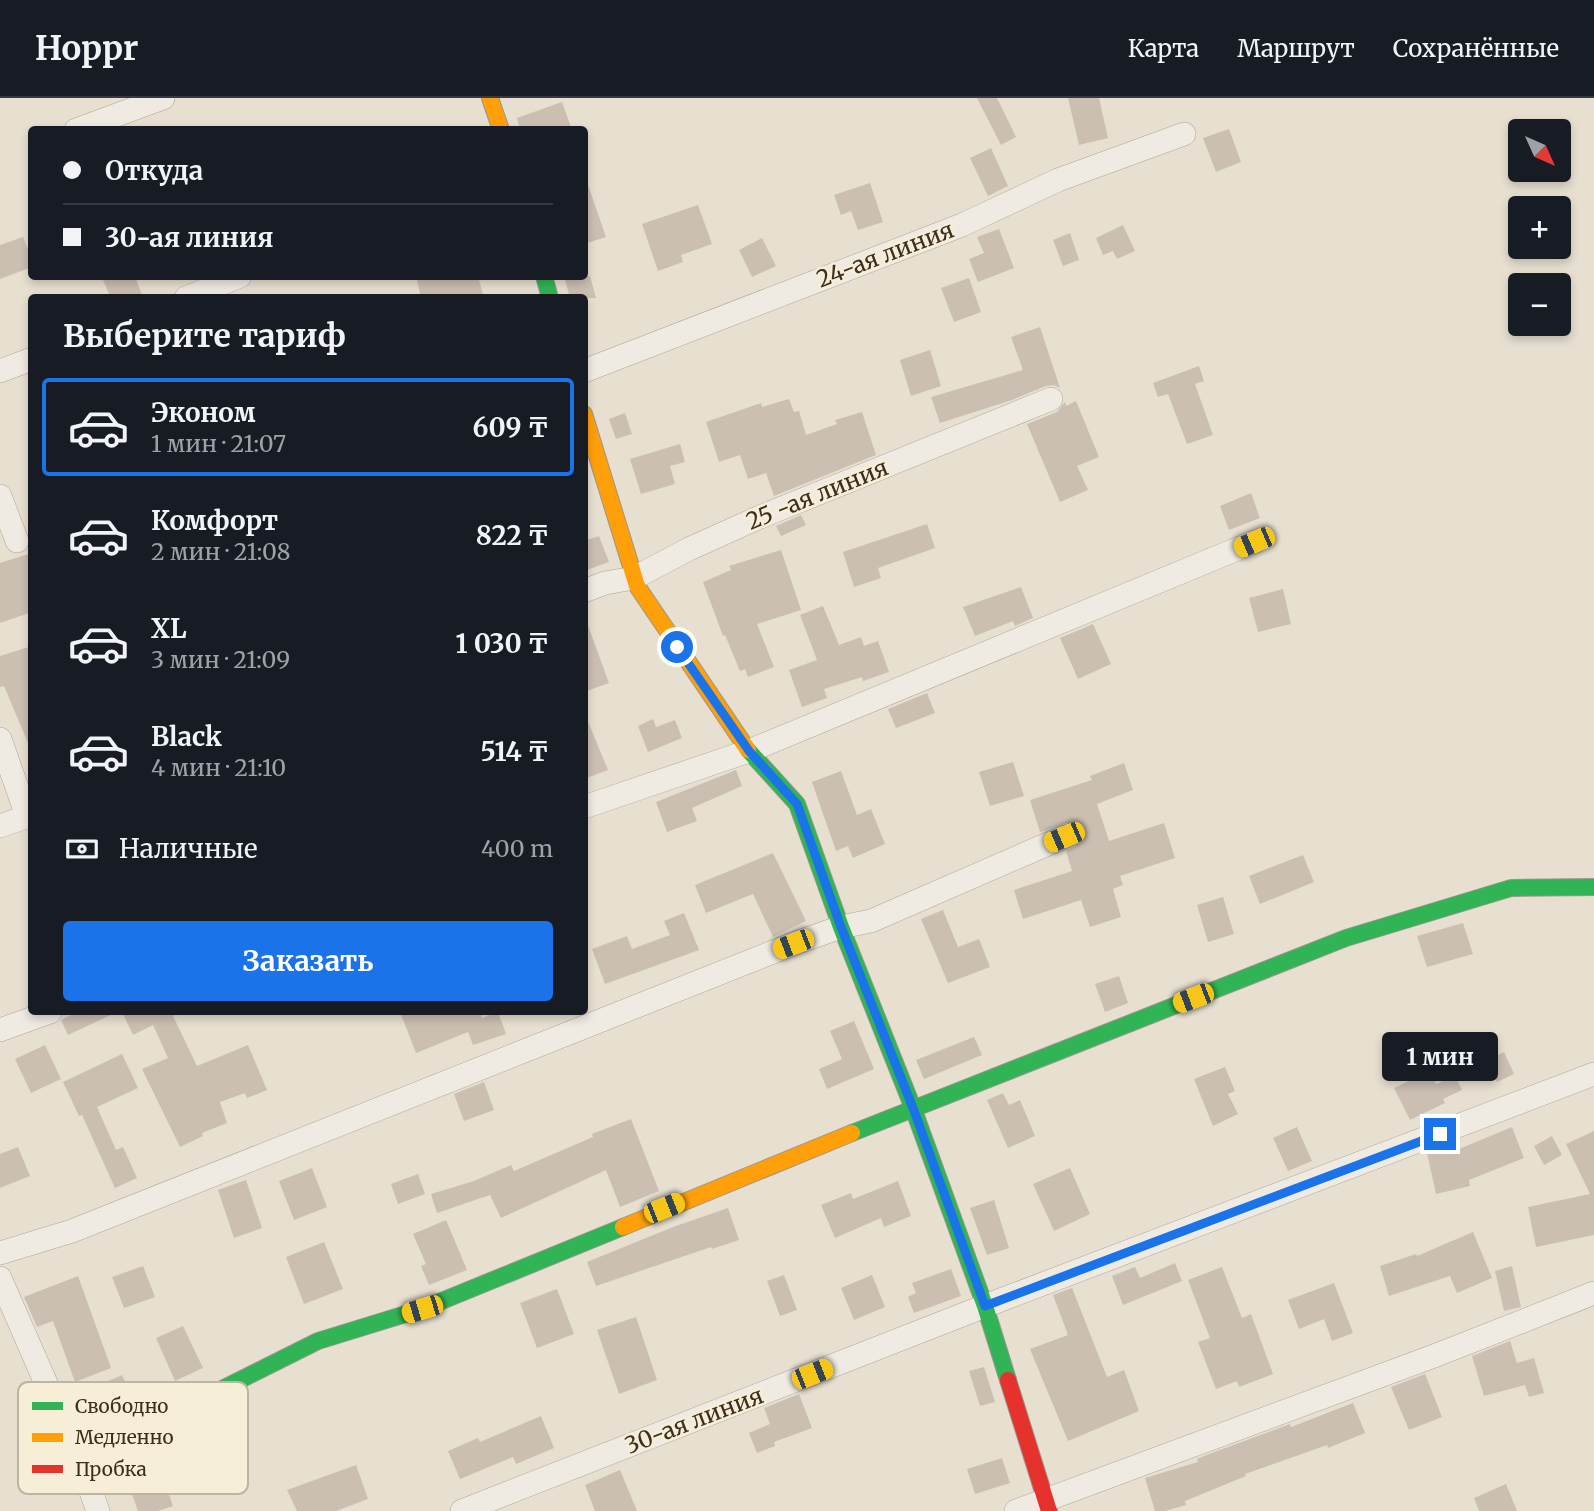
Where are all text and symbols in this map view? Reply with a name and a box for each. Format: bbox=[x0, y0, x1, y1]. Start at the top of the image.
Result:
text: Hoppr bbox=[35, 28, 138, 69]
text: Карта bbox=[1128, 33, 1199, 64]
text: Маршрут bbox=[1237, 33, 1355, 64]
text: Сохранённые bbox=[1393, 33, 1559, 64]
north arrow bbox=[1508, 119, 1572, 182]
map controls bbox=[1508, 119, 1571, 336]
text: Откуда bbox=[105, 154, 203, 187]
button: + bbox=[1508, 196, 1571, 259]
street label: 24-ая линия bbox=[812, 215, 958, 293]
text: 30-ая линия bbox=[105, 221, 273, 254]
button: − bbox=[1508, 273, 1571, 336]
text: Выберите тариф bbox=[63, 316, 346, 356]
icon: car bbox=[67, 396, 130, 459]
text: Эконом bbox=[151, 396, 256, 429]
text: 609 ₸ bbox=[473, 411, 549, 444]
text: 1 мин · 21:07 bbox=[151, 429, 286, 458]
street label: 25 -ая линия bbox=[742, 452, 892, 536]
icon: car bbox=[67, 504, 130, 567]
text: Комфорт bbox=[151, 504, 278, 537]
text: 822 ₸ bbox=[476, 519, 549, 552]
car bbox=[1231, 524, 1278, 560]
text: 2 мин · 21:08 bbox=[151, 537, 290, 566]
icon: car bbox=[67, 612, 130, 675]
text: XL bbox=[151, 612, 187, 645]
text: 1 030 ₸ bbox=[455, 627, 549, 660]
route start bbox=[661, 631, 693, 663]
text: 3 мин · 21:09 bbox=[151, 645, 290, 674]
icon: car bbox=[67, 720, 130, 783]
text: Black bbox=[151, 720, 222, 753]
text: 514 ₸ bbox=[480, 735, 549, 768]
text: 4 мин · 21:10 bbox=[151, 753, 286, 782]
car bbox=[1041, 819, 1088, 855]
icon: cash bbox=[63, 830, 101, 868]
text: Наличные bbox=[119, 832, 257, 865]
text: 400 m bbox=[481, 834, 553, 863]
button: Заказать bbox=[63, 921, 553, 1001]
car bbox=[770, 927, 817, 961]
car bbox=[1170, 981, 1217, 1015]
callout: 1 мин bbox=[1382, 1032, 1498, 1082]
text: 1 мин bbox=[1406, 1042, 1474, 1071]
route end bbox=[1424, 1118, 1456, 1150]
car bbox=[641, 1190, 688, 1226]
car bbox=[399, 1293, 446, 1325]
car bbox=[789, 1356, 836, 1392]
street label: 30-ая линия bbox=[621, 1380, 767, 1460]
legend bbox=[18, 1382, 248, 1494]
text: Свободно bbox=[75, 1394, 168, 1418]
text: Медленно bbox=[75, 1425, 174, 1449]
text: Пробка bbox=[75, 1457, 147, 1481]

